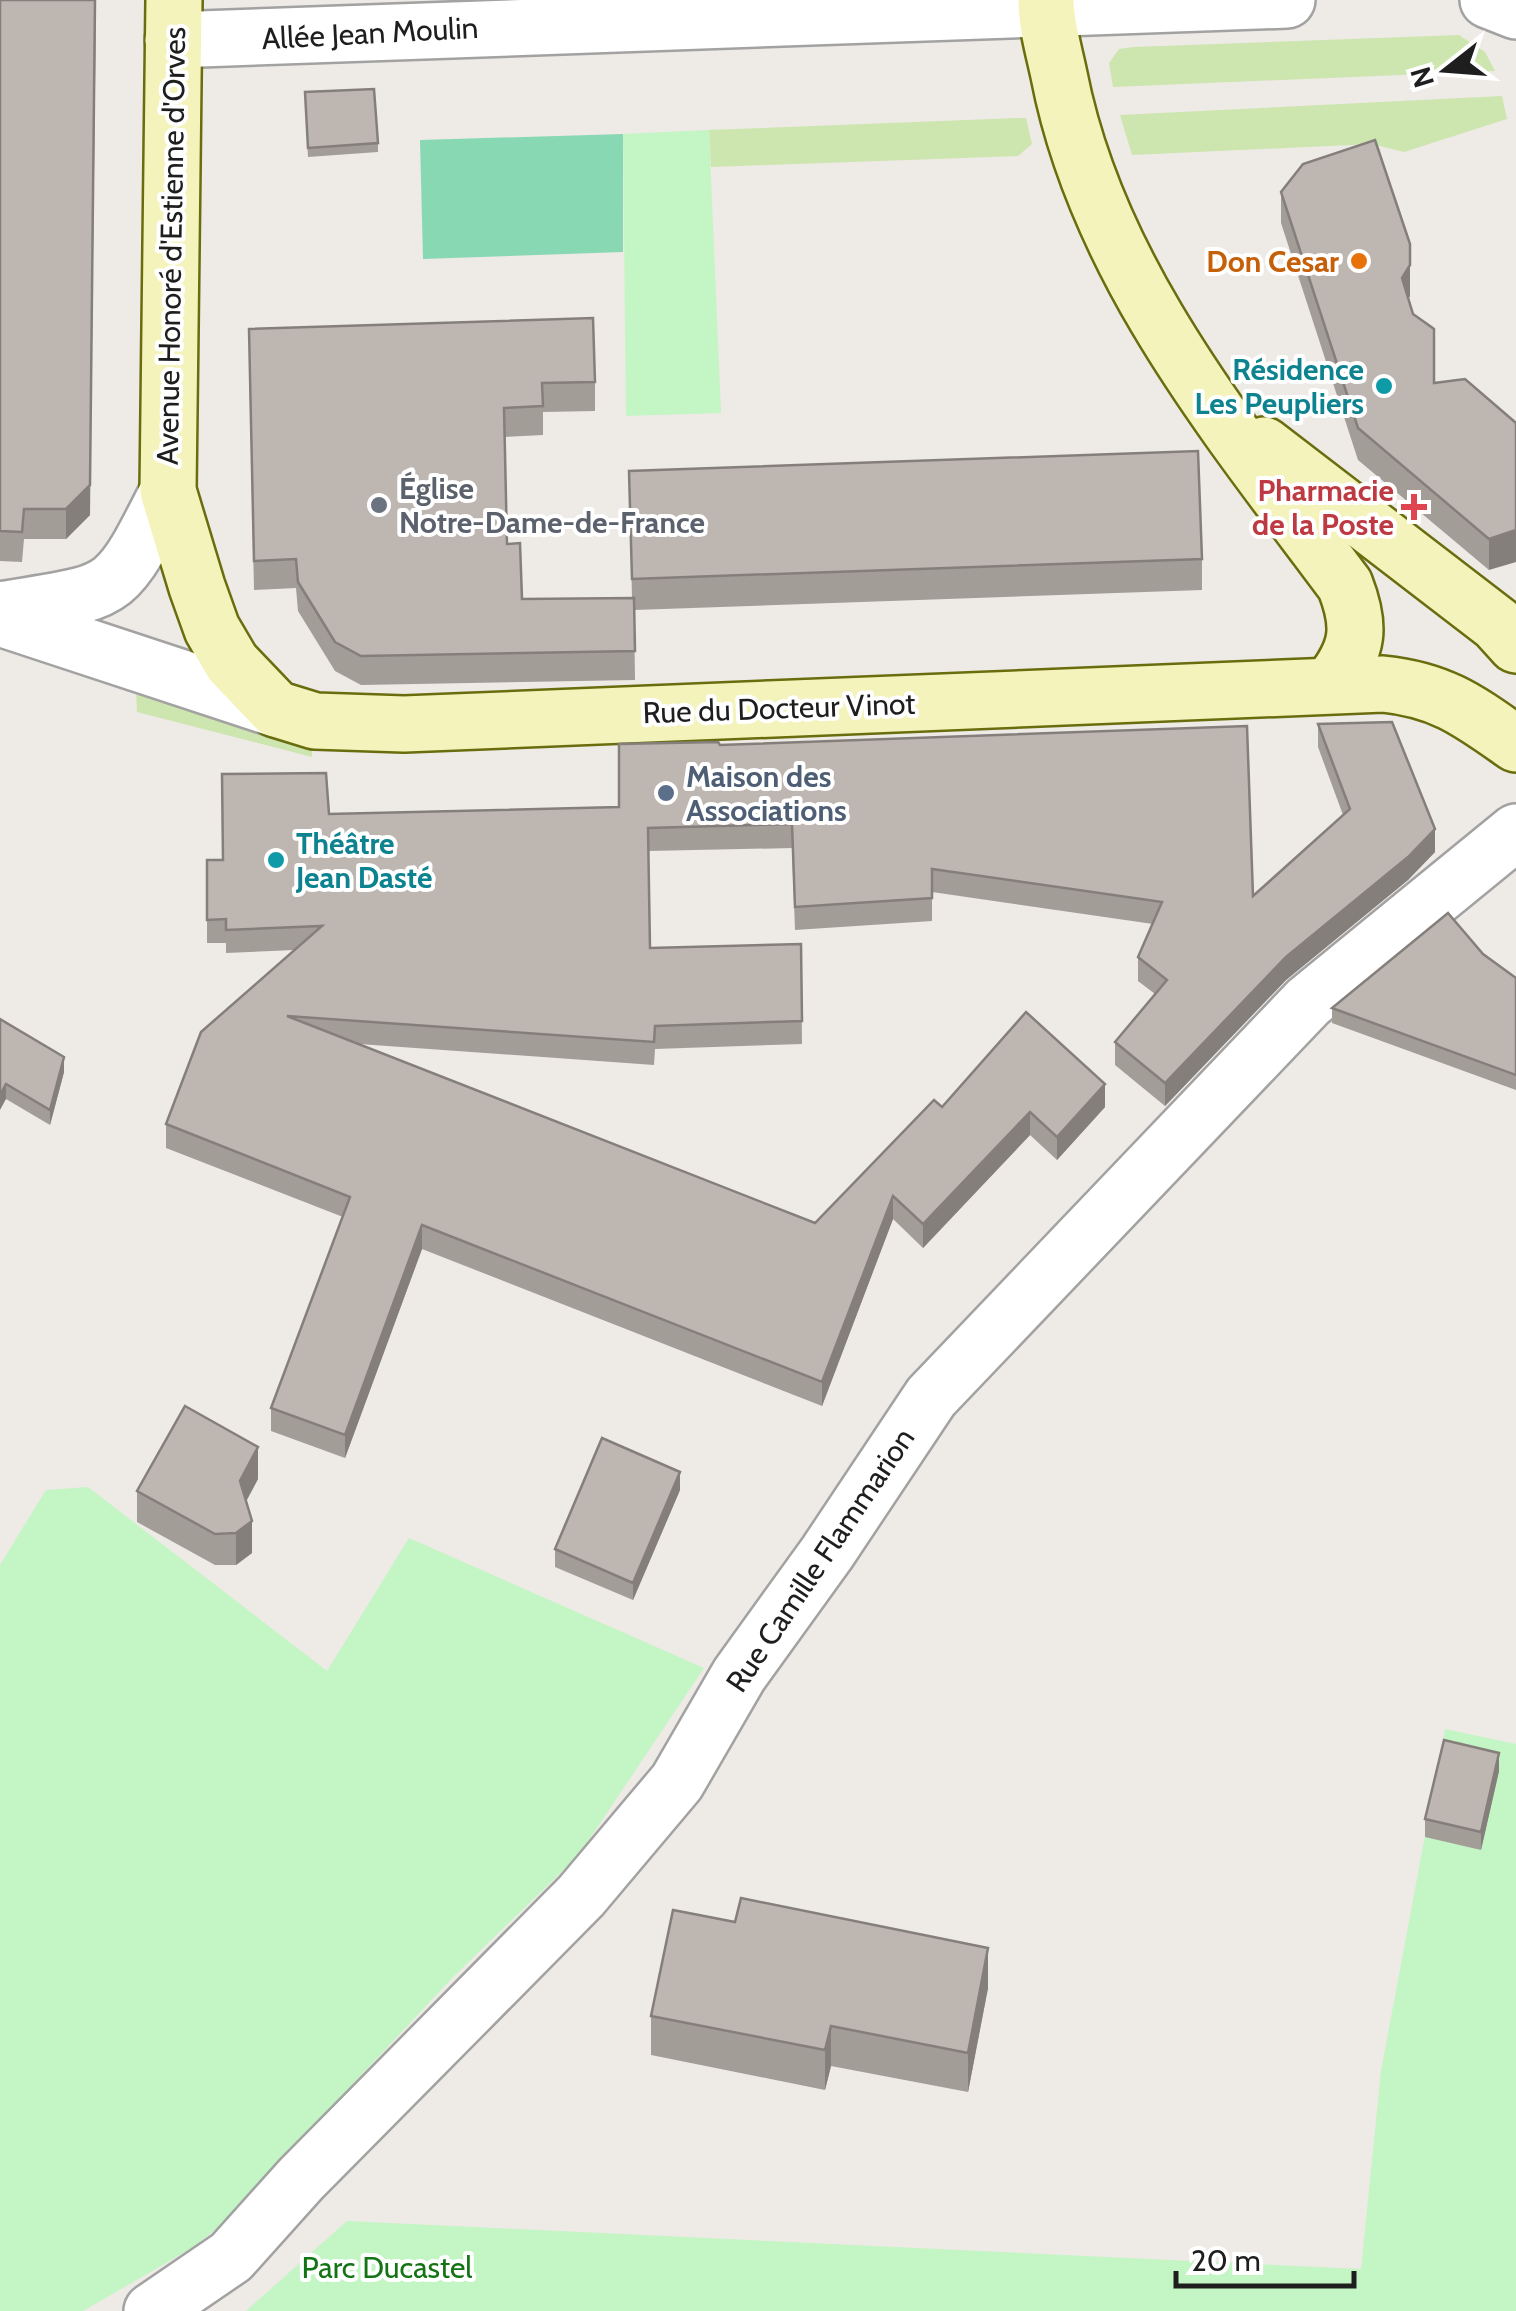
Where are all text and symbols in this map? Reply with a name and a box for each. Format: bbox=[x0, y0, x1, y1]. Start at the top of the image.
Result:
street label: Allée Jean Moulin bbox=[261, 9, 479, 57]
north arrow bbox=[1396, 20, 1496, 120]
street label: Avenue Honoré d'Estienne d'Orves bbox=[149, 27, 193, 465]
text: N bbox=[1403, 63, 1441, 92]
place label: Don Cesar bbox=[1206, 243, 1339, 280]
marker: Don Cesar bbox=[1348, 250, 1370, 272]
place label: Résidence Les Peupliers bbox=[1194, 351, 1364, 422]
marker: Résidence Les Peupliers bbox=[1373, 375, 1395, 397]
place label: Église Notre-Dame-de-France bbox=[399, 470, 705, 541]
place label: Pharmacie de la Poste bbox=[1252, 472, 1394, 543]
marker: Église Notre-Dame-de-France bbox=[368, 494, 390, 516]
marker: Pharmacie de la Poste bbox=[1403, 496, 1425, 518]
street label: Rue du Docteur Vinot bbox=[642, 685, 916, 731]
place label: Maison des Associations bbox=[686, 758, 847, 829]
marker: Maison des Associations bbox=[655, 782, 677, 804]
place label: Théâtre Jean Dasté bbox=[295, 825, 432, 896]
marker: Théâtre Jean Dasté bbox=[265, 849, 287, 871]
street label: Rue Camille Flammarion bbox=[718, 1421, 922, 1699]
scale bar bbox=[1176, 2226, 1354, 2288]
text: 20 m bbox=[1191, 2242, 1261, 2279]
park label: Parc Ducastel bbox=[302, 2249, 472, 2286]

